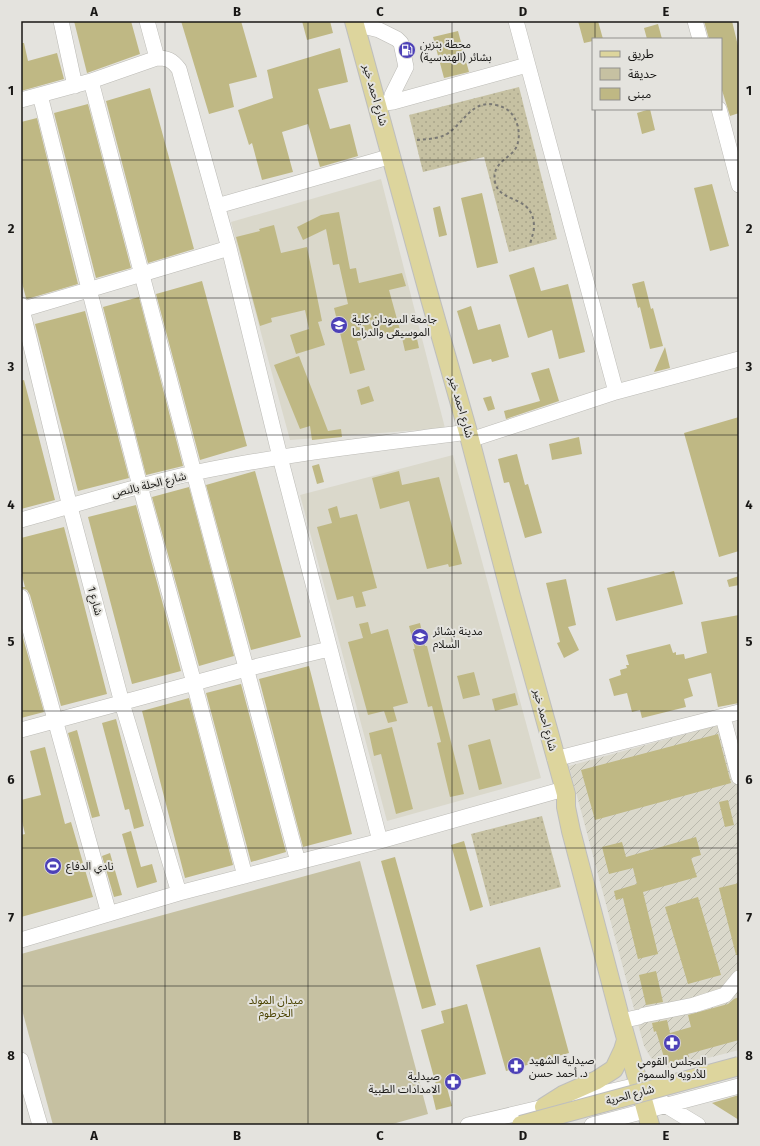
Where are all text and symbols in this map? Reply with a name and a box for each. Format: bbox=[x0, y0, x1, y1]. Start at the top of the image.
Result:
text: A bbox=[89, 4, 98, 19]
text: B bbox=[233, 4, 241, 19]
text: C bbox=[376, 4, 384, 19]
text: D bbox=[519, 4, 528, 19]
text: E bbox=[663, 4, 670, 19]
place label: محطة بنزين بشائر (الهندسية) bbox=[420, 38, 492, 64]
legend bbox=[592, 38, 722, 110]
fuel station icon: محطة بنزين بشائر (الهندسية) bbox=[397, 40, 417, 60]
text: طريق bbox=[628, 47, 654, 62]
street label: شارع احمد خير bbox=[359, 62, 390, 128]
text: حديقة bbox=[628, 67, 657, 81]
text: 1 bbox=[8, 83, 14, 98]
text: 1 bbox=[746, 83, 752, 98]
text: مبنى bbox=[628, 87, 651, 101]
text: 2 bbox=[8, 221, 15, 236]
text: 2 bbox=[746, 221, 753, 236]
place label: جامعة السودان كلية الموسيقى والدراما bbox=[352, 313, 438, 339]
school or university icon: جامعة السودان كلية الموسيقى والدراما bbox=[329, 315, 349, 335]
text: 3 bbox=[7, 359, 15, 374]
text: 3 bbox=[745, 359, 753, 374]
street label: شارع احمد خير bbox=[445, 374, 476, 440]
street label: شارع الحلة بالنص bbox=[111, 469, 188, 501]
text: 4 bbox=[7, 497, 15, 512]
text: 4 bbox=[745, 497, 753, 512]
street label: شارع 1 bbox=[84, 585, 105, 617]
place label: مدينة بشائر السلام bbox=[432, 625, 483, 652]
school or university icon: مدينة بشائر السلام bbox=[410, 627, 430, 647]
text: 5 bbox=[8, 634, 15, 649]
text: 5 bbox=[746, 634, 753, 649]
street label: شارع احمد خير bbox=[529, 687, 560, 753]
text: 6 bbox=[7, 772, 15, 787]
text: 6 bbox=[745, 772, 753, 787]
sports icon: نادي الدفاع bbox=[43, 856, 63, 876]
place label: نادي الدفاع bbox=[66, 860, 114, 875]
text: 7 bbox=[8, 910, 14, 925]
text: 7 bbox=[746, 910, 752, 925]
park label: ميدان المولد الخرطوم bbox=[249, 994, 303, 1021]
pharmacy icon: المجلس القومي للأدويه والسموم bbox=[662, 1033, 682, 1053]
text: 8 bbox=[7, 1048, 15, 1063]
text: 8 bbox=[745, 1048, 753, 1063]
place label: صيدلية الشهيد د. أحمد حسن bbox=[529, 1054, 595, 1080]
place label: المجلس القومي للأدويه والسموم bbox=[637, 1055, 707, 1082]
pharmacy icon: صيدلية الشهيد د. أحمد حسن bbox=[506, 1056, 526, 1076]
place label: صيدلية الامدادات الطبية bbox=[369, 1070, 440, 1096]
pharmacy icon: صيدلية الامدادات الطبية bbox=[443, 1072, 463, 1092]
street label: شارع الحرية bbox=[604, 1082, 656, 1109]
text: A bbox=[89, 1128, 98, 1143]
text: B bbox=[233, 1128, 241, 1143]
text: C bbox=[376, 1128, 384, 1143]
text: D bbox=[519, 1128, 528, 1143]
text: E bbox=[663, 1128, 670, 1143]

